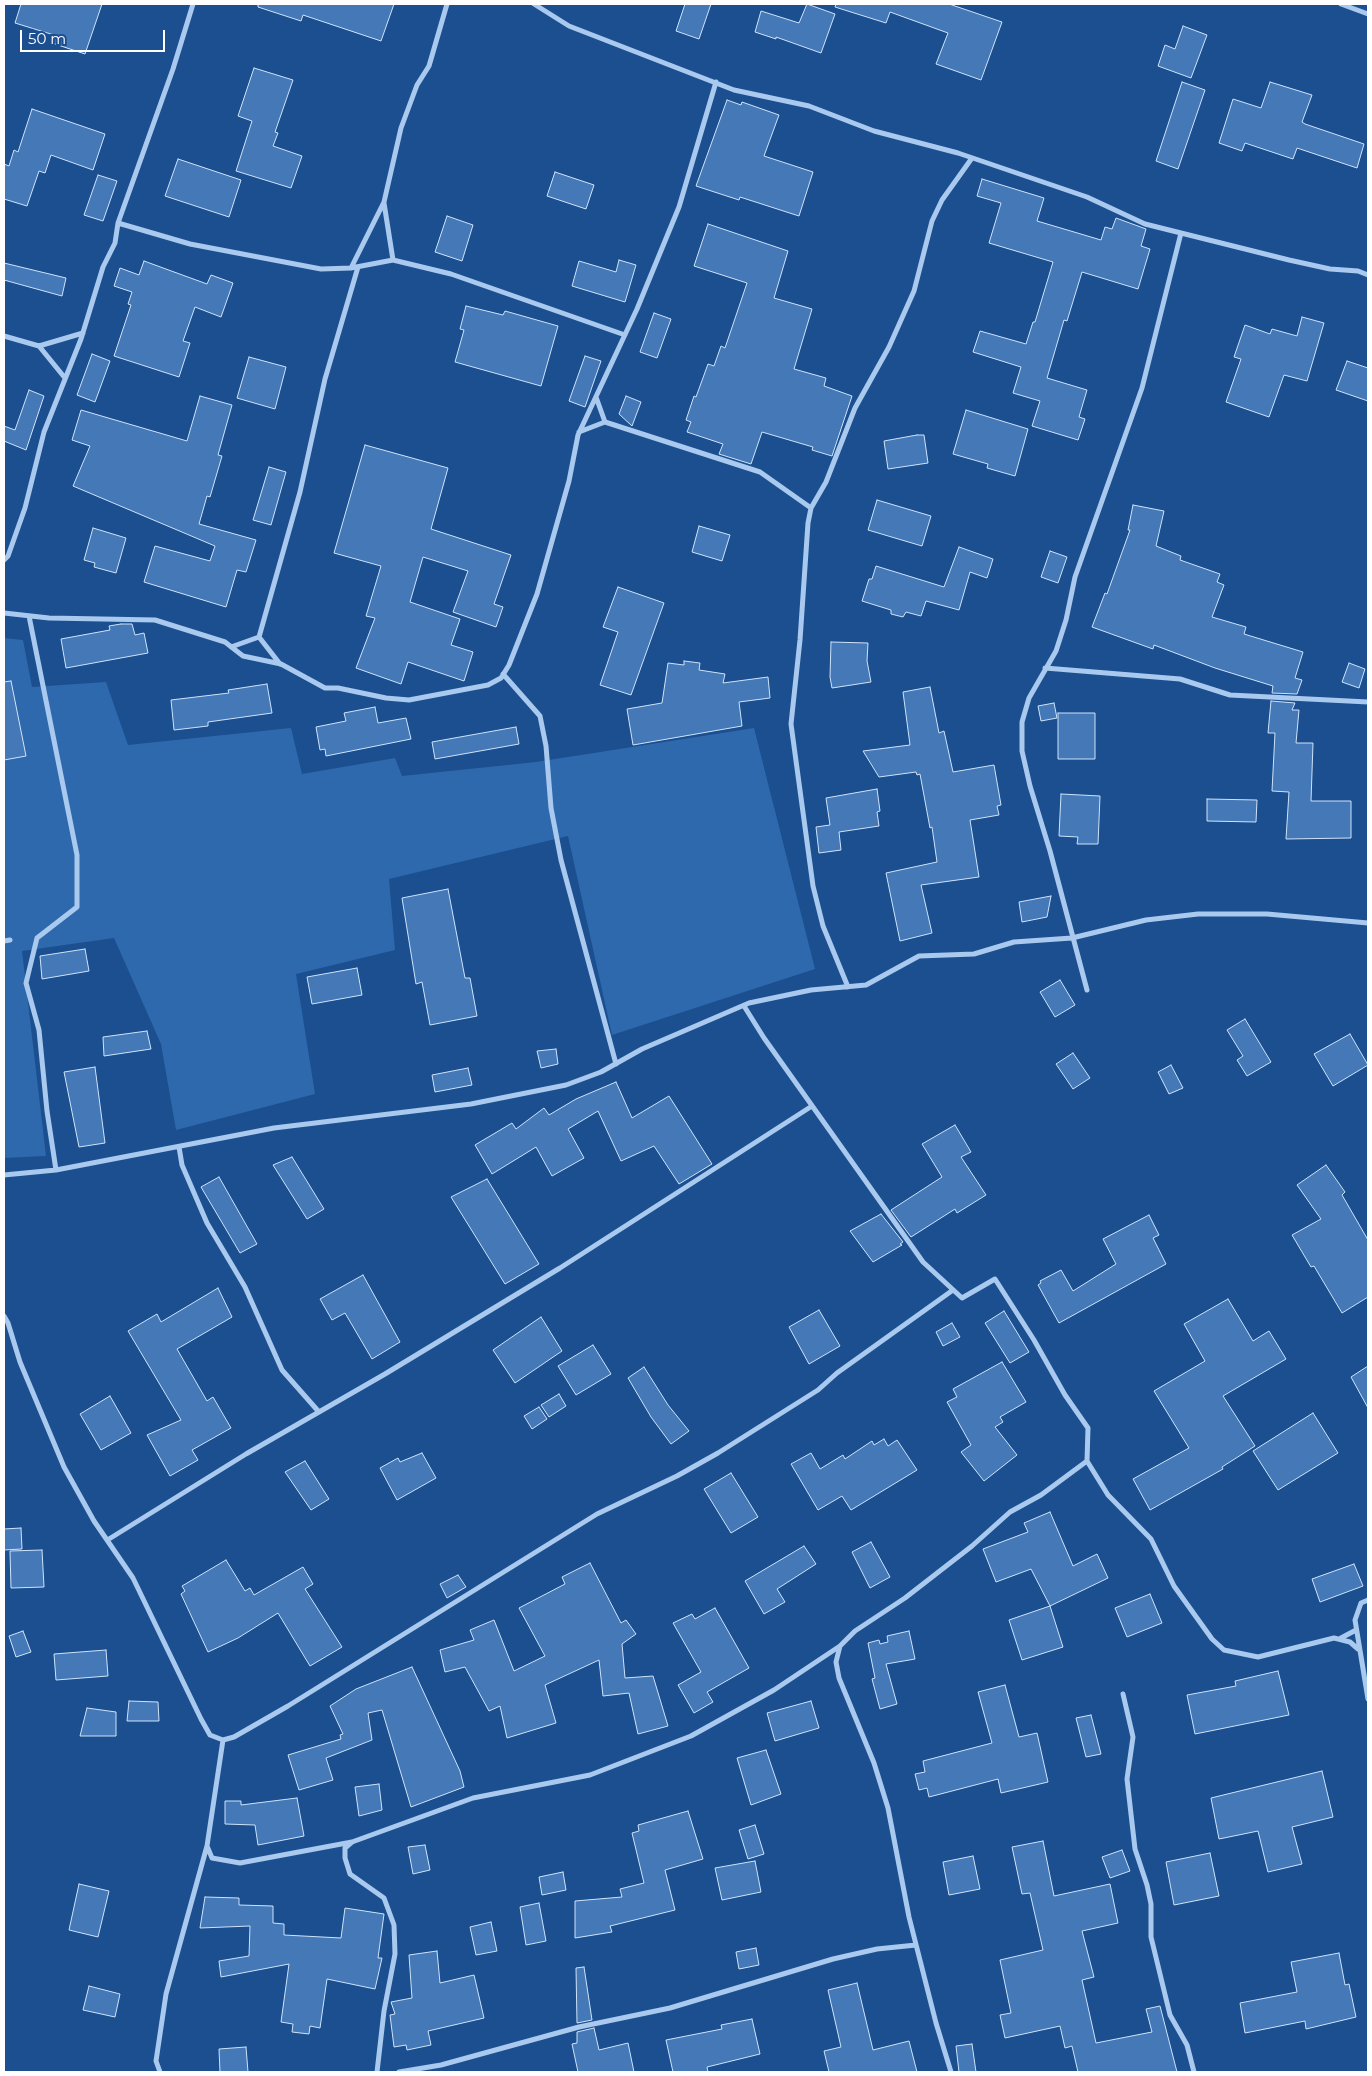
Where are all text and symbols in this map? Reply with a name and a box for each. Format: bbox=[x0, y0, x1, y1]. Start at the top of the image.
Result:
scale bar bbox=[22, 20, 168, 52]
text: 50 m bbox=[28, 29, 66, 48]

